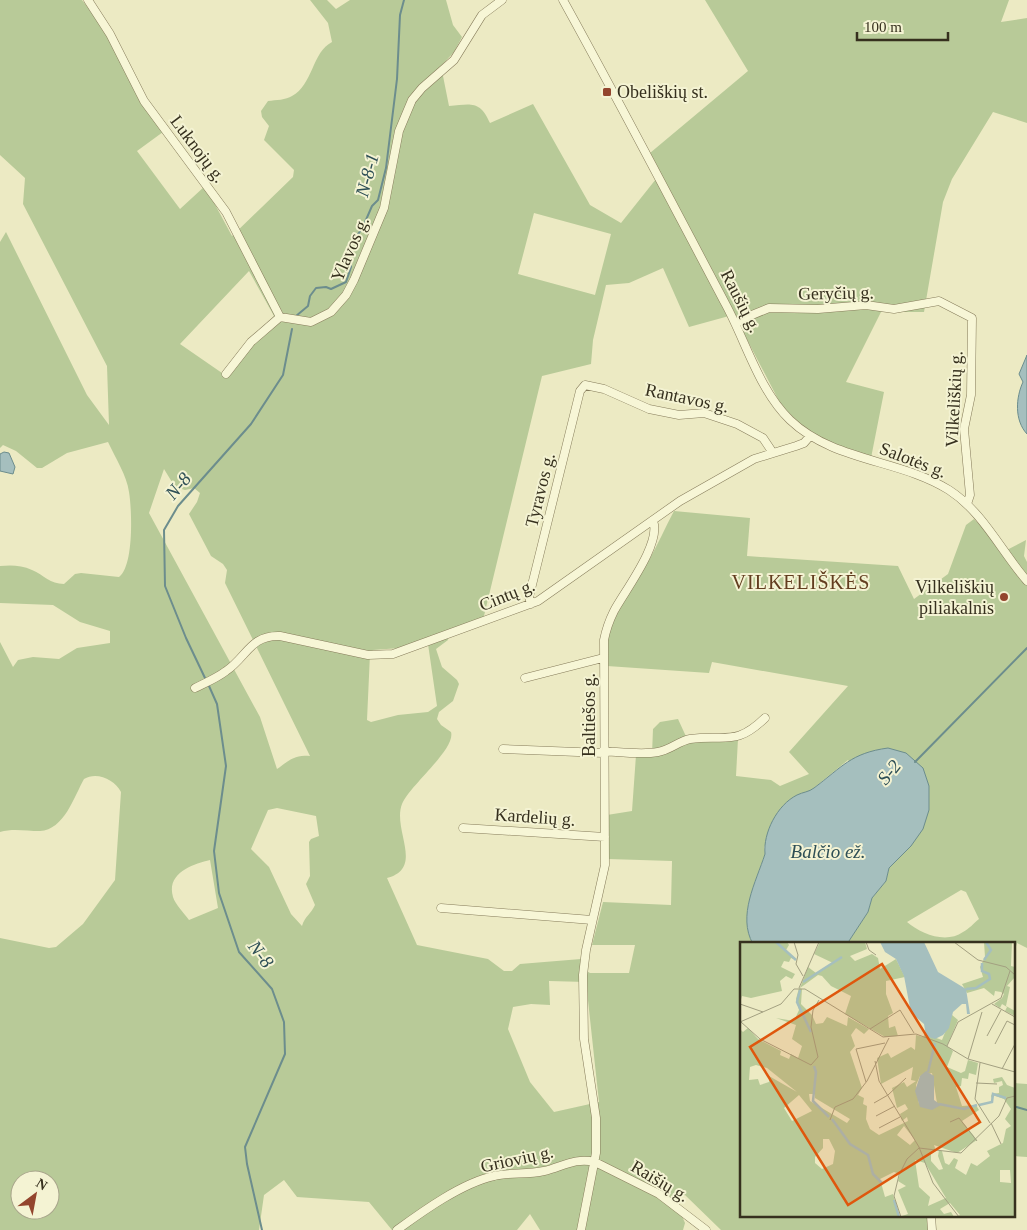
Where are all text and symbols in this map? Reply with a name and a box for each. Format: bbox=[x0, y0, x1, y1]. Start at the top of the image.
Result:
scale bar bbox=[857, 10, 948, 42]
text: 100 m bbox=[864, 19, 902, 35]
place label: Obeliškių st. bbox=[617, 82, 708, 102]
marker: Obeliškių st. bbox=[601, 86, 613, 98]
street label: Luknojų g. bbox=[166, 111, 230, 187]
water label: N-8-1 bbox=[351, 151, 383, 200]
street label: Ylavos g. bbox=[327, 213, 373, 285]
street label: Raušių g. bbox=[717, 266, 765, 336]
street label: Geryčių g. bbox=[798, 282, 874, 304]
street label: Vilkeliškių g. bbox=[941, 350, 967, 448]
street label: Rantavos g. bbox=[643, 379, 731, 417]
street label: Salotės g. bbox=[877, 438, 949, 482]
street label: Tyravos g. bbox=[521, 451, 559, 529]
water label: N-8 bbox=[160, 468, 196, 504]
district label: VILKELIŠKĖS bbox=[732, 570, 870, 593]
street label: Cintų g. bbox=[476, 575, 538, 615]
place label: Vilkeliškių piliakalnis bbox=[915, 577, 995, 618]
marker: Vilkeliškių piliakalnis bbox=[998, 591, 1010, 603]
street label: Baltiešos g. bbox=[579, 673, 599, 757]
water label: S-2 bbox=[873, 755, 905, 788]
street label: Kardelių g. bbox=[494, 804, 576, 830]
water label: Balčio ež. bbox=[791, 841, 865, 862]
water label: N-8 bbox=[243, 936, 278, 972]
inset map bbox=[740, 942, 1014, 1218]
street label: Griovių g. bbox=[479, 1142, 555, 1176]
street label: Raišių g. bbox=[627, 1156, 693, 1206]
north arrow bbox=[10, 1170, 60, 1220]
text: N bbox=[33, 1175, 50, 1193]

